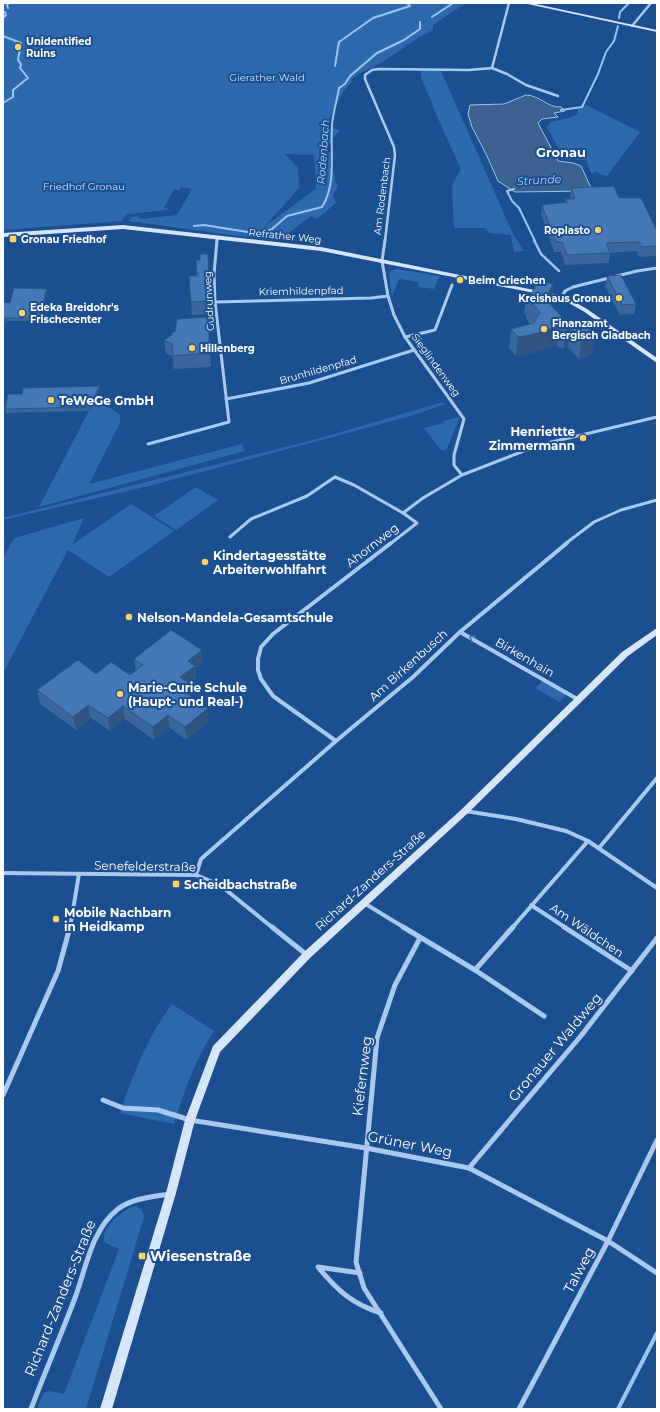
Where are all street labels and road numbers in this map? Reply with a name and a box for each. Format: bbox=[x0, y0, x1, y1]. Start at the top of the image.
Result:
street label: Am Rodenbach bbox=[371, 156, 393, 236]
street label: Refrather Weg bbox=[248, 226, 322, 246]
street label: Gudrunweg bbox=[201, 271, 217, 331]
street label: Kriemhildenpfad bbox=[259, 284, 343, 298]
street label: Sieglindenweg bbox=[409, 331, 463, 399]
street label: Brunhildenpfad bbox=[278, 353, 358, 387]
street label: Ahornweg bbox=[343, 520, 401, 570]
street label: Am Birkenbusch bbox=[366, 626, 450, 704]
street label: Birkenhain bbox=[493, 634, 557, 680]
street label: Richard-Zanders-Straße bbox=[312, 826, 428, 934]
street label: Senefelderstraße bbox=[94, 858, 196, 874]
street label: Am Wäldchen bbox=[547, 900, 627, 960]
street label: Gronauer Waldweg bbox=[504, 989, 606, 1105]
street label: Kiefernweg bbox=[348, 1035, 376, 1117]
street label: Grüner Weg bbox=[366, 1127, 454, 1161]
street label: Richard-Zanders-Straße bbox=[20, 1217, 100, 1379]
street label: Talweg bbox=[559, 1244, 599, 1296]

